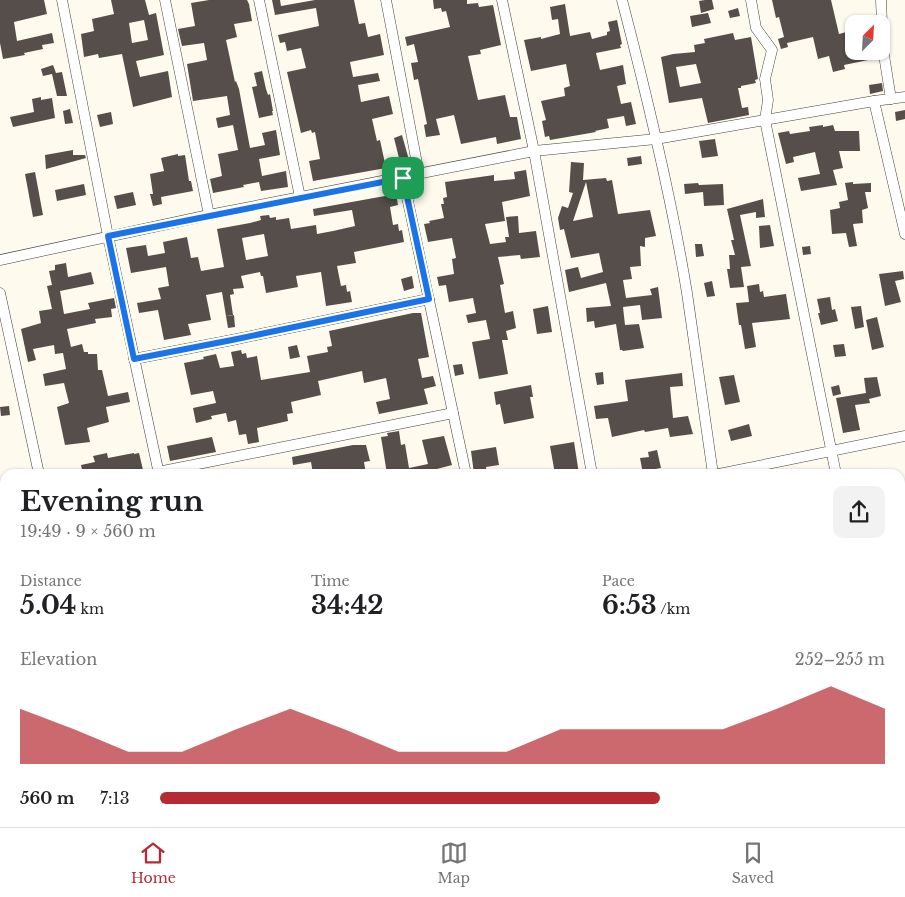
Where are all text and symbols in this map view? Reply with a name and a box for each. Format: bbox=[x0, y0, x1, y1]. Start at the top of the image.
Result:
north arrow bbox=[845, 15, 890, 60]
map controls bbox=[845, 15, 890, 60]
pin bbox=[382, 157, 424, 199]
icon: arrive bbox=[389, 164, 417, 192]
text: Evening run bbox=[20, 484, 204, 519]
button: share bbox=[833, 486, 885, 538]
text: 19:49 · 9 × 560 m bbox=[20, 521, 156, 541]
text: Distance bbox=[20, 572, 82, 590]
text: Time bbox=[311, 572, 350, 590]
text: Pace bbox=[602, 572, 635, 590]
text: 5.04 bbox=[20, 590, 76, 621]
text: 34:42 bbox=[311, 590, 384, 621]
text: 6:53 bbox=[602, 590, 657, 621]
text: km bbox=[76, 600, 104, 618]
text: /km bbox=[657, 600, 690, 618]
text: Elevation bbox=[20, 649, 97, 669]
text: 252–255 m bbox=[795, 649, 885, 669]
text: 560 m bbox=[20, 788, 74, 808]
text: 7:13 bbox=[100, 788, 130, 808]
tab: Home bbox=[131, 839, 176, 887]
tab: Map bbox=[438, 839, 470, 887]
tab: Saved bbox=[732, 839, 774, 887]

